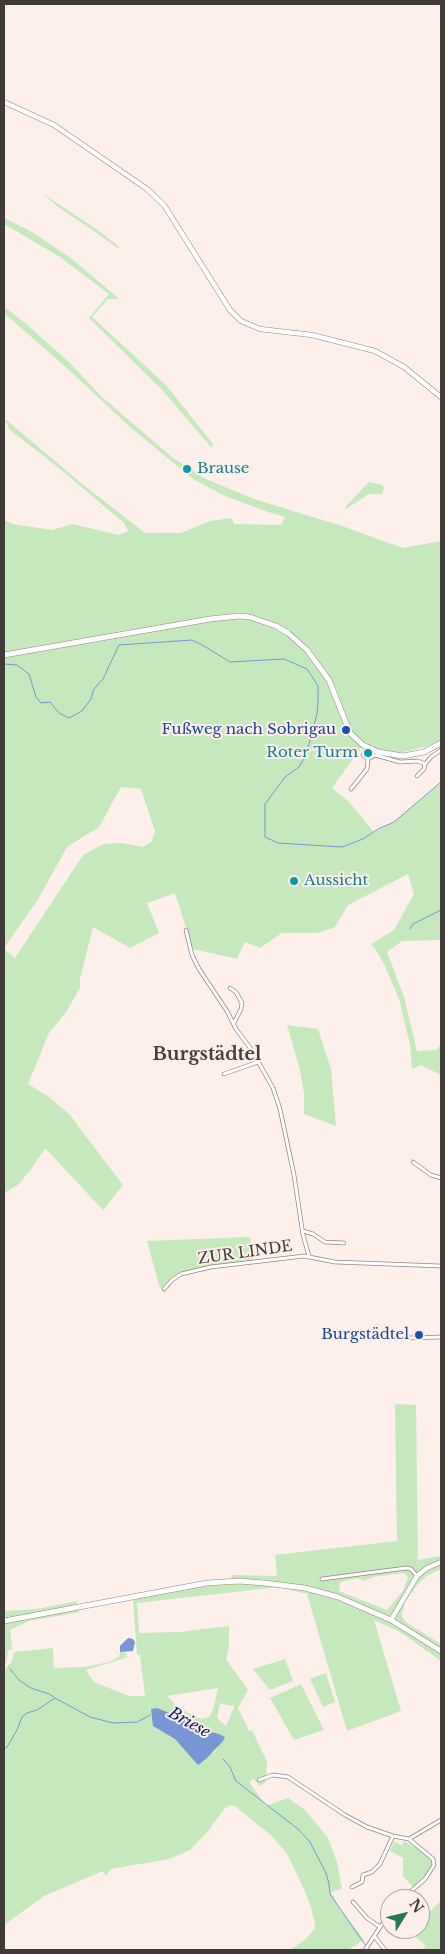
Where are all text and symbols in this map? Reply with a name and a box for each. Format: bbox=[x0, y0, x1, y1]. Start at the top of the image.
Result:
place label: Brause bbox=[197, 460, 249, 478]
marker: Brause bbox=[181, 463, 193, 475]
place label: Fußweg nach Sobrigau bbox=[161, 721, 336, 739]
marker: Fußweg nach Sobrigau bbox=[340, 724, 352, 736]
place label: Roter Turm bbox=[266, 744, 358, 762]
marker: Roter Turm bbox=[362, 747, 374, 759]
place label: Aussicht bbox=[304, 872, 368, 890]
marker: Aussicht bbox=[288, 875, 300, 887]
district label: Burgstädtel bbox=[153, 1044, 261, 1066]
street label: ZUR LINDE bbox=[197, 1237, 293, 1269]
place label: Burgstädtel bbox=[321, 1326, 409, 1344]
marker: Burgstädtel bbox=[413, 1329, 425, 1341]
water label: Briese bbox=[165, 1704, 213, 1742]
north arrow bbox=[380, 1889, 430, 1939]
text: N bbox=[405, 1895, 427, 1916]

